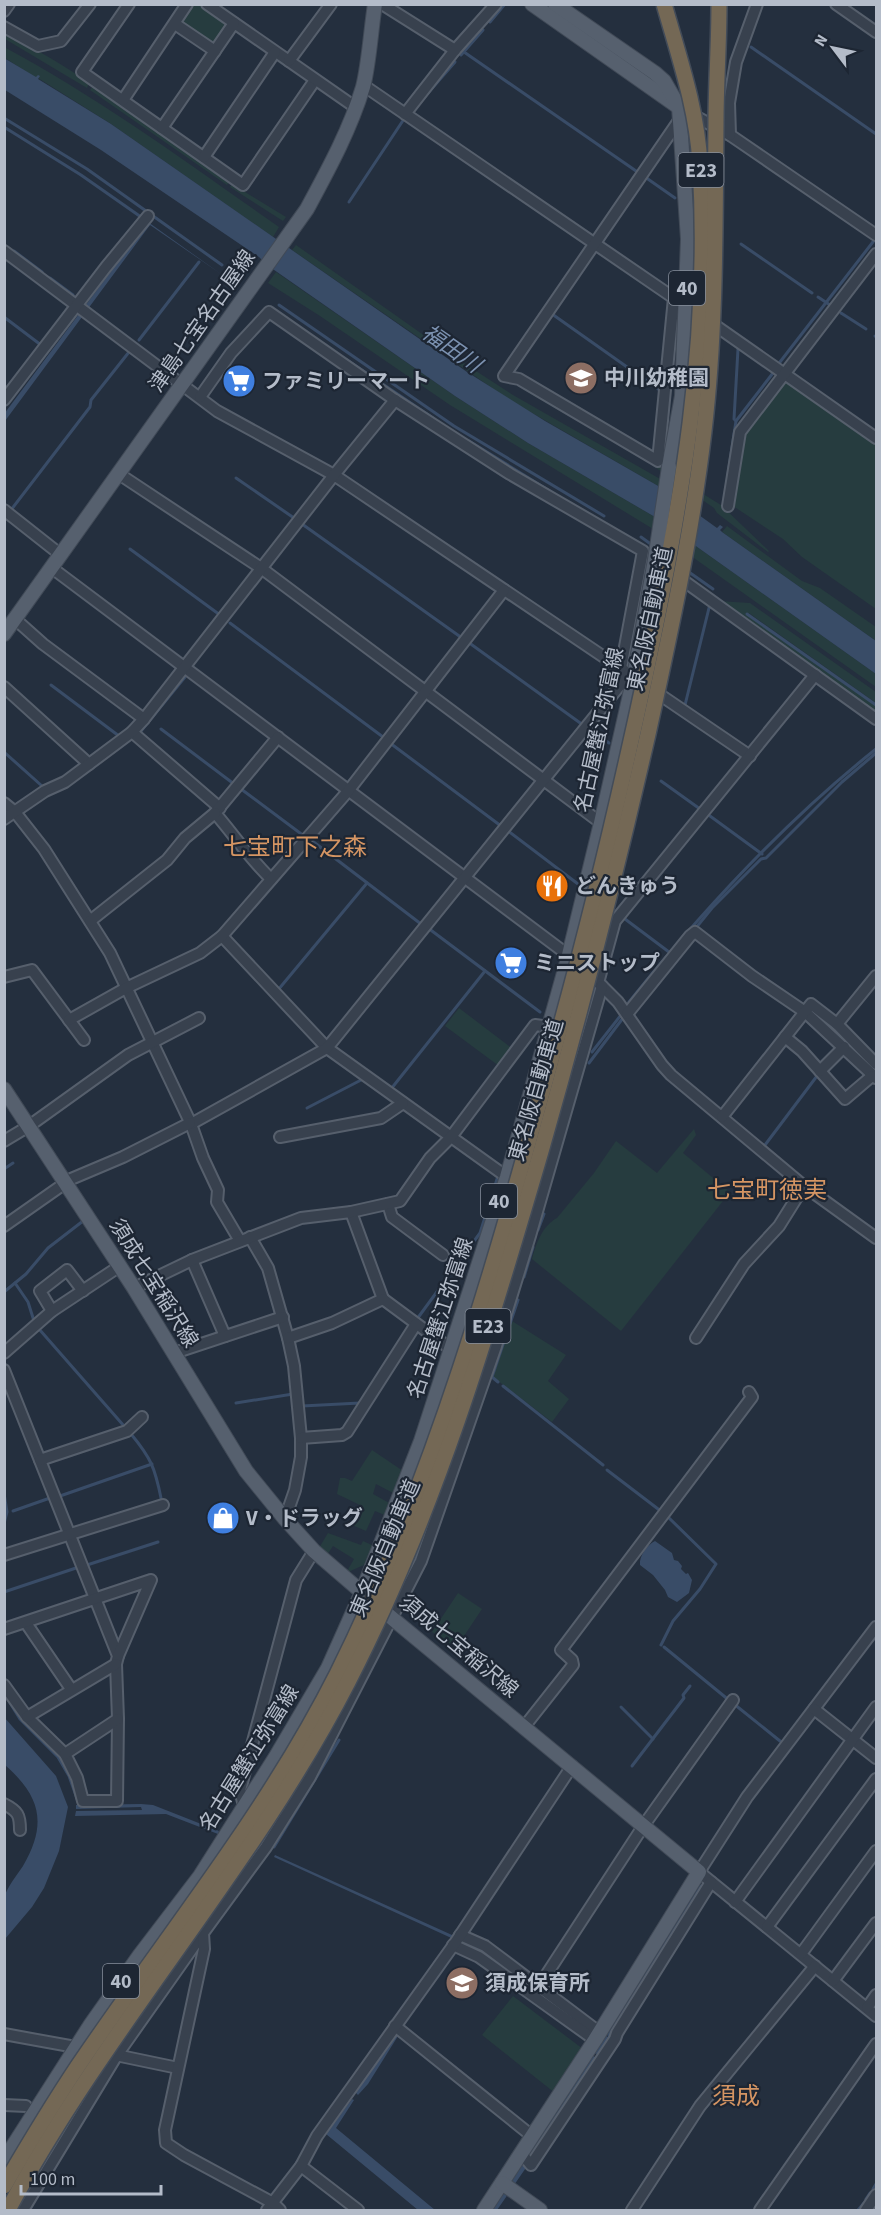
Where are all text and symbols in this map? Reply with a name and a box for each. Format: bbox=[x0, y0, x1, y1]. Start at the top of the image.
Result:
north arrow bbox=[803, 18, 863, 78]
text: N bbox=[809, 30, 833, 51]
road number: E23 bbox=[678, 153, 724, 187]
street label: 津島七宝名古屋線 bbox=[142, 244, 262, 398]
road number: 40 bbox=[669, 271, 705, 305]
water label: 福田川 bbox=[415, 317, 489, 382]
school or university icon: 中川幼稚園 bbox=[563, 360, 599, 396]
supermarket icon: ファミリーマート bbox=[221, 363, 257, 399]
place label: 中川幼稚園 bbox=[604, 363, 709, 393]
place label: ファミリーマート bbox=[262, 366, 430, 396]
street label: 東名阪自動車道 bbox=[620, 544, 680, 694]
street label: 名古屋蟹江弥富線 bbox=[567, 645, 631, 815]
district label: 七宝町下之森 bbox=[223, 830, 367, 865]
restaurant icon: どんきゅう bbox=[534, 868, 570, 904]
place label: どんきゅう bbox=[575, 871, 680, 901]
supermarket icon: ミニストップ bbox=[493, 945, 529, 981]
place label: ミニストップ bbox=[534, 948, 660, 978]
street label: 東名阪自動車道 bbox=[501, 1015, 571, 1165]
district label: 七宝町徳実 bbox=[707, 1173, 827, 1208]
road number: 40 bbox=[481, 1184, 517, 1218]
street label: 須成七宝稲沢線 bbox=[102, 1213, 206, 1353]
street label: 名古屋蟹江弥富線 bbox=[400, 1233, 480, 1403]
road number: E23 bbox=[466, 1309, 510, 1343]
street label: 東名阪自動車道 bbox=[342, 1474, 428, 1622]
shop icon: V・ドラッグ bbox=[205, 1500, 241, 1536]
place label: V・ドラッグ bbox=[245, 1503, 363, 1533]
street label: 須成七宝稲沢線 bbox=[393, 1587, 525, 1705]
street label: 名古屋蟹江弥富線 bbox=[192, 1679, 306, 1837]
road number: 40 bbox=[103, 1964, 139, 1998]
school or university icon: 須成保育所 bbox=[444, 1965, 480, 2001]
place label: 須成保育所 bbox=[485, 1968, 590, 1998]
district label: 須成 bbox=[712, 2079, 760, 2114]
scale bar bbox=[21, 2158, 160, 2196]
text: 100 m bbox=[30, 2167, 75, 2192]

